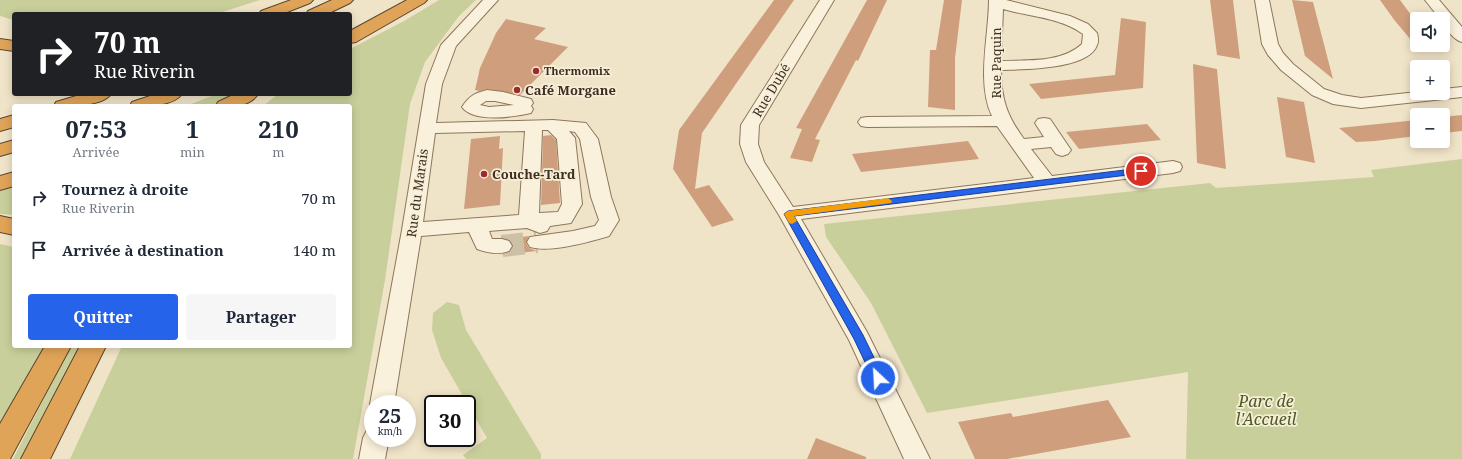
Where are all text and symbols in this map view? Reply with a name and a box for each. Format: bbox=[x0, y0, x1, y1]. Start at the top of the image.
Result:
map controls bbox=[1410, 12, 1450, 148]
button: sound bbox=[1410, 12, 1450, 52]
text: 70 m bbox=[94, 23, 161, 61]
street label: Rue Paquin bbox=[987, 27, 1005, 99]
icon: right bbox=[28, 28, 80, 80]
text: Rue Riverin bbox=[94, 59, 195, 83]
street label: Rue Dubé bbox=[748, 60, 794, 120]
button: + bbox=[1410, 60, 1450, 100]
place label: Thermomix bbox=[544, 63, 611, 78]
marker: Thermomix bbox=[531, 66, 541, 76]
place label: Café Morgane bbox=[525, 81, 616, 99]
marker: Café Morgane bbox=[512, 85, 522, 95]
button: − bbox=[1410, 108, 1450, 148]
text: 07:53 bbox=[65, 112, 127, 145]
text: 1 bbox=[186, 112, 199, 145]
text: 210 bbox=[258, 112, 299, 145]
text: Arrivée bbox=[72, 143, 120, 161]
text: min bbox=[180, 143, 205, 161]
text: m bbox=[272, 143, 285, 161]
street label: Rue du Marais bbox=[402, 147, 432, 239]
pin bbox=[1124, 154, 1158, 188]
icon: arrive bbox=[1130, 160, 1152, 182]
place label: Couche-Tard bbox=[492, 165, 576, 183]
marker: Couche-Tard bbox=[479, 169, 489, 179]
text: Tournez à droite bbox=[62, 179, 188, 199]
icon: right bbox=[28, 187, 50, 209]
text: 70 m bbox=[301, 188, 336, 208]
text: Rue Riverin bbox=[62, 199, 135, 217]
icon: arrive bbox=[28, 239, 50, 261]
text: Arrivée à destination bbox=[62, 240, 224, 260]
text: 140 m bbox=[293, 240, 336, 260]
button: Quitter bbox=[28, 294, 178, 340]
button: Partager bbox=[186, 294, 336, 340]
position arrow bbox=[857, 357, 899, 399]
park label: Parc de l'Accueil bbox=[1236, 390, 1297, 430]
speed limit sign: 30 bbox=[424, 395, 476, 447]
text: 25 bbox=[379, 402, 401, 429]
text: km/h bbox=[378, 424, 402, 438]

